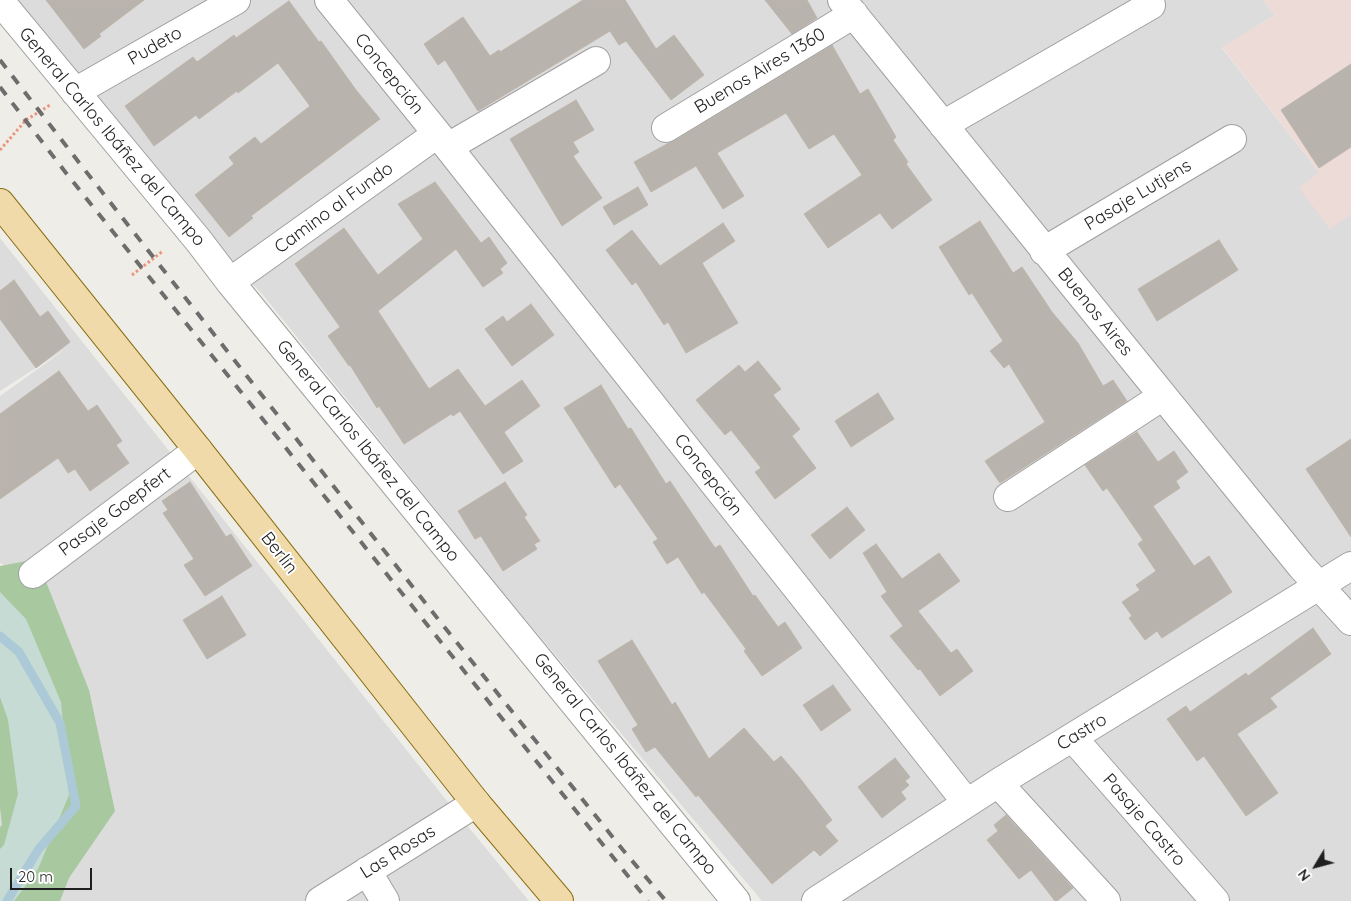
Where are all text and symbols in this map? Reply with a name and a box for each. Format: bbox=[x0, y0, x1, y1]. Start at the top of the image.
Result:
street label: Pudeto bbox=[124, 22, 186, 70]
street label: General Carlos Ibáñez del Campo bbox=[14, 23, 210, 251]
street label: Buenos Aires 1360 bbox=[691, 23, 829, 119]
street label: Concepción bbox=[350, 29, 428, 119]
street label: Pasaje Lutjens bbox=[1081, 155, 1195, 235]
street label: Camino al Fundo bbox=[270, 158, 398, 258]
street label: Buenos Aires bbox=[1053, 263, 1137, 361]
street label: General Carlos Ibáñez del Campo bbox=[272, 336, 464, 566]
street label: Concepción bbox=[669, 430, 747, 520]
street label: Pasaje Goepfert bbox=[55, 463, 175, 561]
street label: Berlín bbox=[256, 528, 302, 578]
street label: General Carlos Ibáñez del Campo bbox=[529, 649, 721, 879]
street label: Castro bbox=[1053, 709, 1111, 755]
street label: Pasaje Castro bbox=[1098, 769, 1190, 871]
street label: Las Rosas bbox=[356, 820, 440, 884]
north arrow bbox=[1291, 841, 1341, 891]
scale bar bbox=[12, 858, 95, 890]
text: N bbox=[1294, 866, 1314, 885]
text: 20 m bbox=[18, 867, 53, 886]

